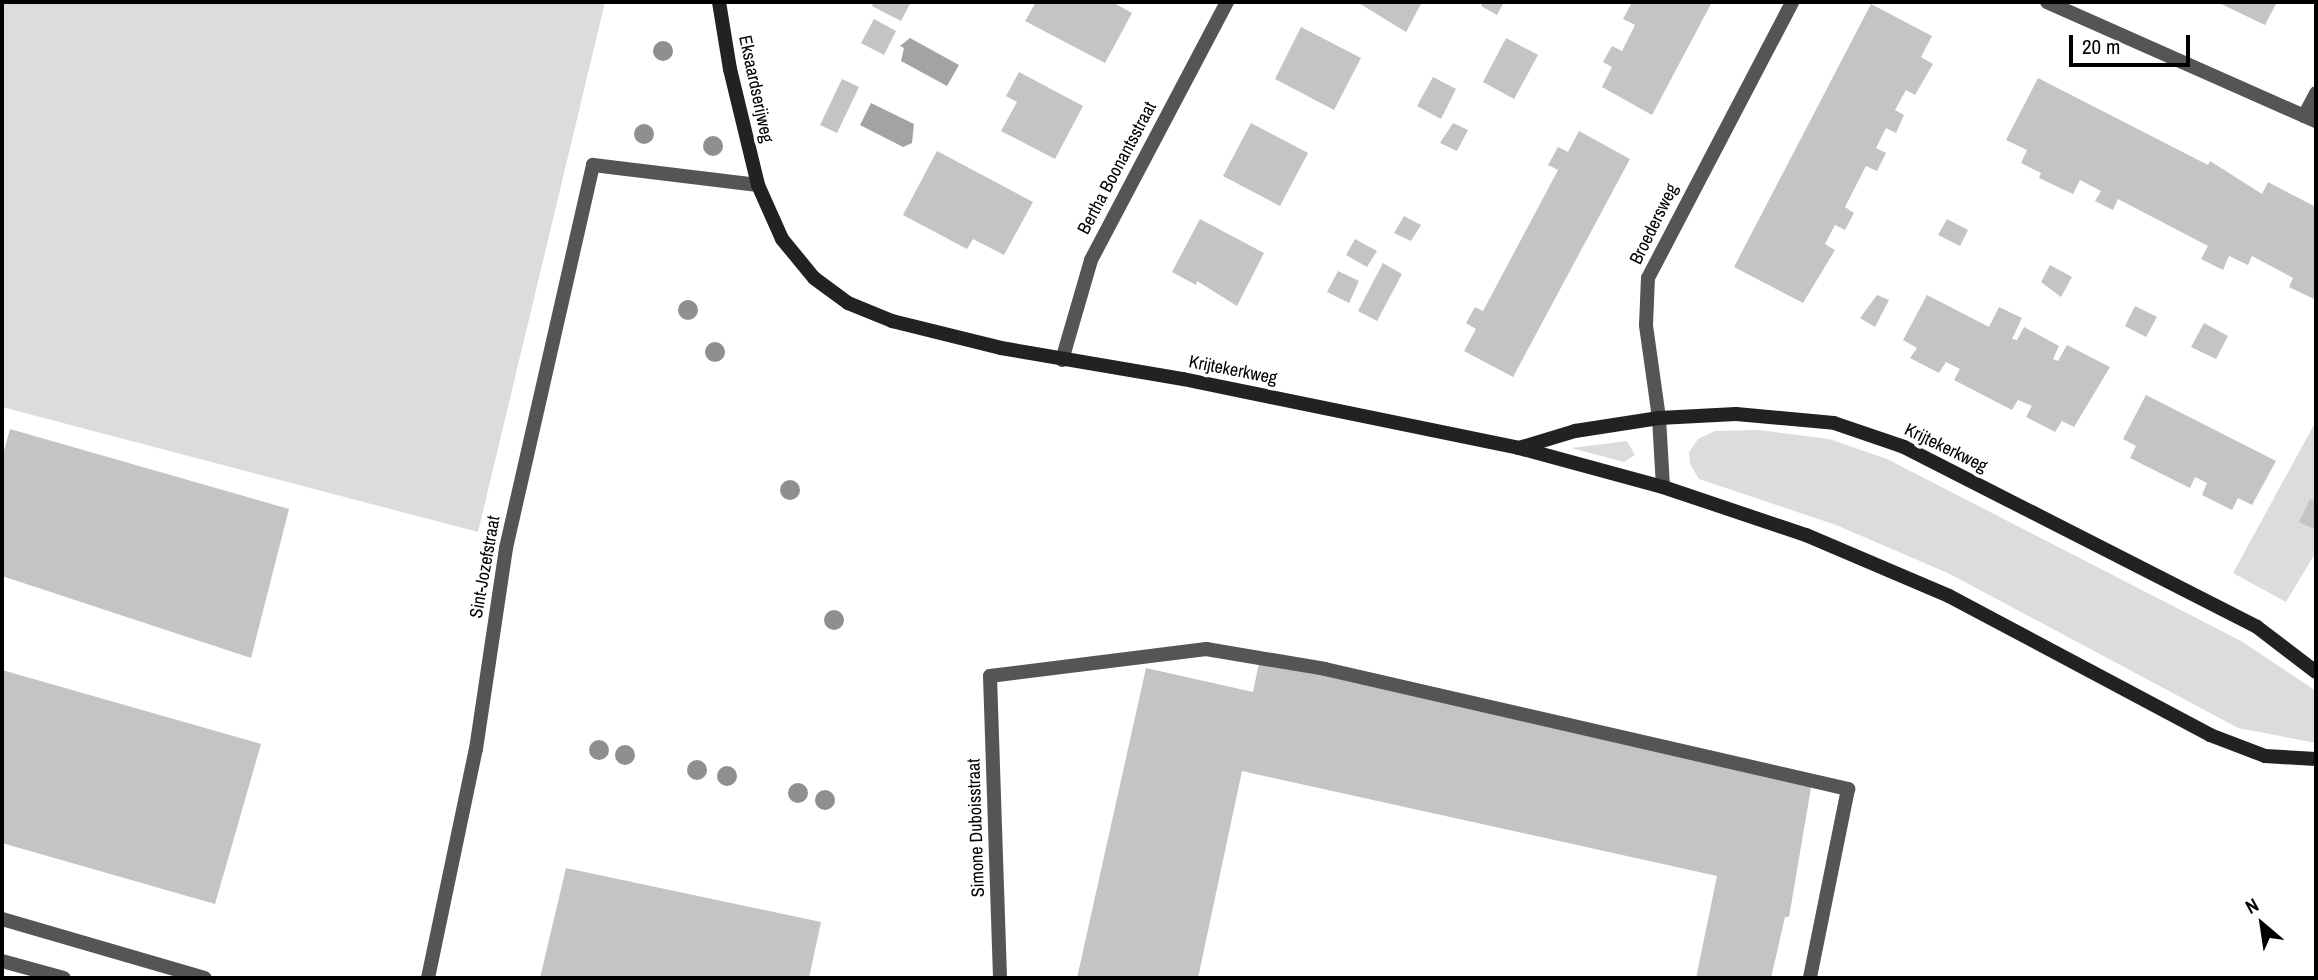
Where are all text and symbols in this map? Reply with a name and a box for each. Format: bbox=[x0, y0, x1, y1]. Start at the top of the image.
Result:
scale bar bbox=[2073, 21, 2194, 65]
text: 20 m bbox=[2082, 32, 2120, 61]
street label: Eksaardserijweg bbox=[734, 33, 778, 145]
street label: Bertha Boonantsstraat bbox=[1073, 98, 1161, 238]
street label: Broedersweg bbox=[1625, 180, 1683, 268]
street label: Krijtekerkweg bbox=[1187, 351, 1279, 389]
street label: Krijtekerkweg bbox=[1901, 419, 1991, 477]
street label: Sint-Jozefstraat bbox=[465, 514, 505, 620]
street label: Simone Duboisstraat bbox=[963, 758, 989, 898]
north arrow bbox=[2227, 889, 2297, 959]
text: N bbox=[2241, 892, 2263, 920]

